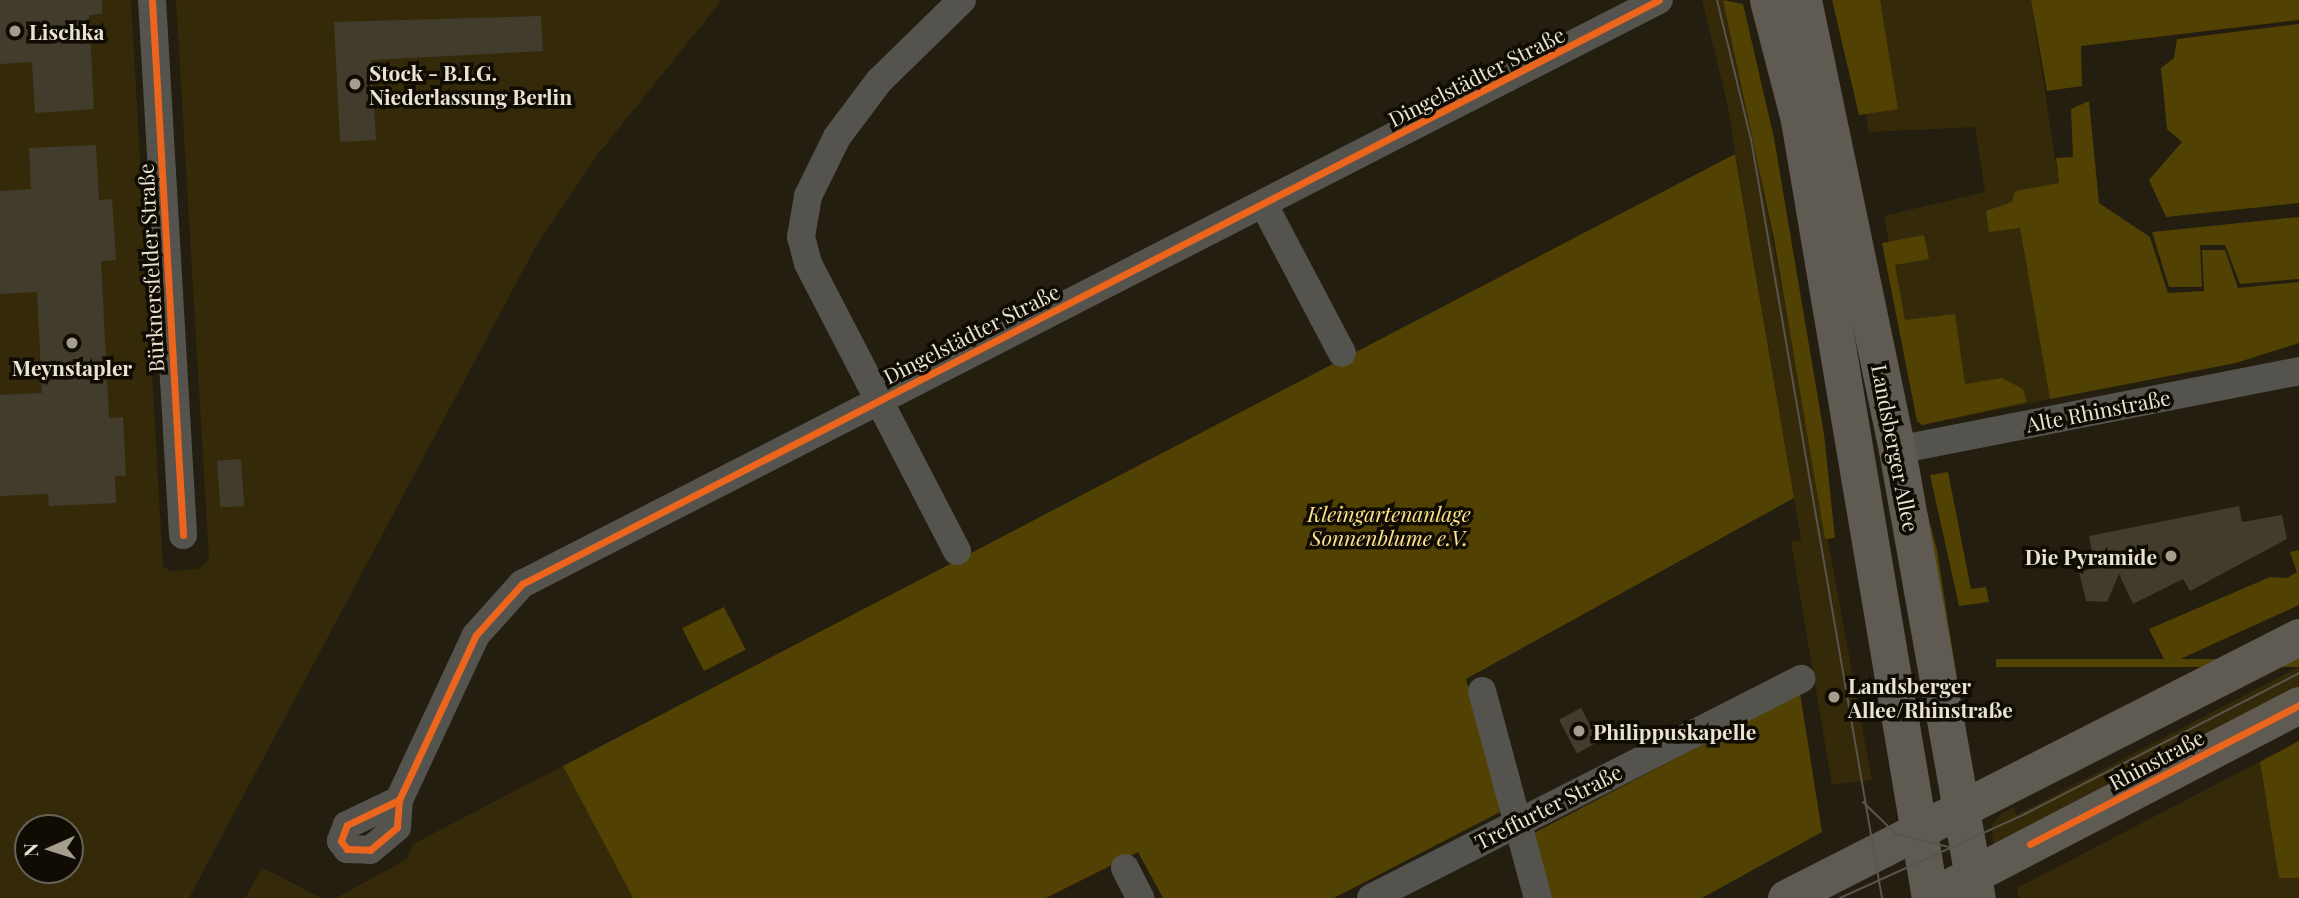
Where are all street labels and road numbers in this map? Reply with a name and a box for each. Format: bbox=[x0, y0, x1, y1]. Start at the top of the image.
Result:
street label: Dingelstädter Straße bbox=[1384, 21, 1568, 131]
street label: Bürknersfelder Straße bbox=[132, 163, 168, 373]
street label: Dingelstädter Straße bbox=[879, 278, 1063, 388]
street label: Landsberger Allee bbox=[1867, 362, 1925, 534]
street label: Alte Rhinstraße bbox=[2024, 384, 2172, 436]
street label: Rhinstraße bbox=[2104, 723, 2208, 795]
street label: Treffurter Straße bbox=[1470, 758, 1626, 854]

